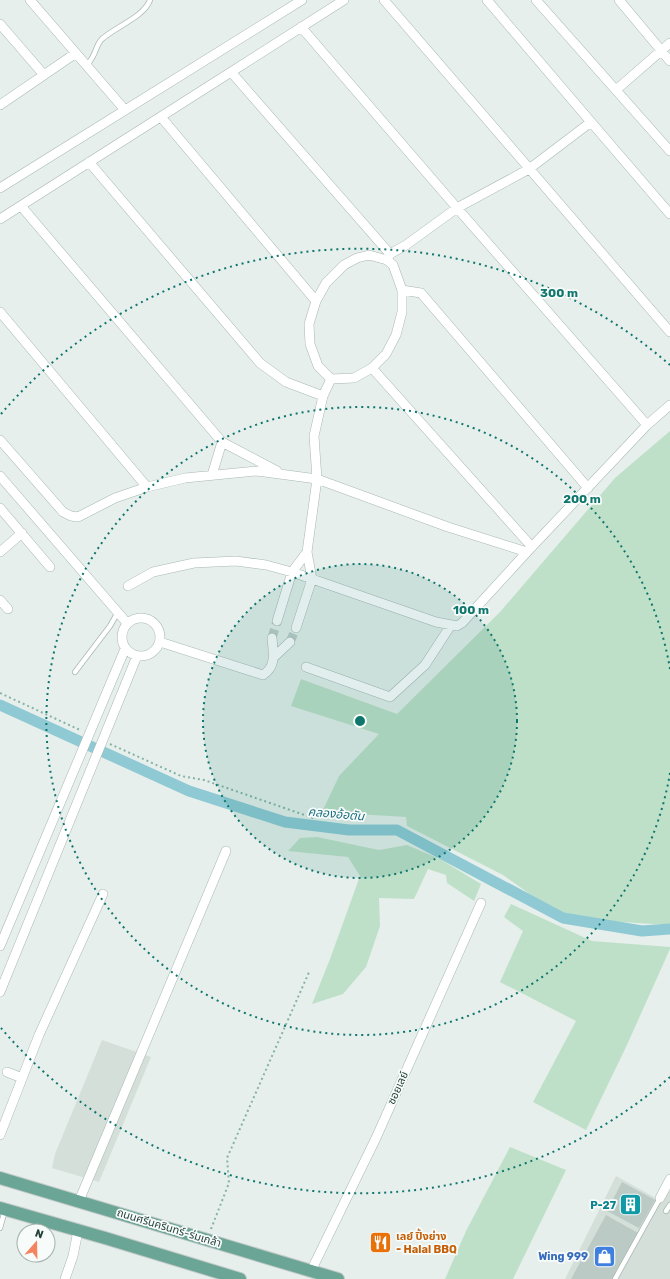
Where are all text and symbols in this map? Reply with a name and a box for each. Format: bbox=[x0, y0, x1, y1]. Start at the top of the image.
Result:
text: 300 m bbox=[540, 286, 578, 300]
text: 200 m bbox=[563, 492, 601, 506]
text: 100 m bbox=[453, 603, 489, 617]
centre of rings bbox=[353, 714, 367, 728]
water label: คลองอ้อตัน bbox=[307, 805, 365, 823]
street label: ซอยเลย์ bbox=[385, 1069, 411, 1107]
building icon: P-27 bbox=[618, 1192, 644, 1218]
place label: P-27 bbox=[590, 1199, 617, 1212]
street label: ถนนศรีนครินทร์-ร่มเกล้า bbox=[115, 1206, 223, 1250]
north arrow bbox=[16, 1223, 56, 1263]
text: N bbox=[33, 1227, 45, 1242]
place label: เลย์ ปิ้งย่าง - Halal BBQ bbox=[396, 1228, 457, 1256]
restaurant icon: เลย์ ปิ้งย่าง - Halal BBQ bbox=[367, 1229, 393, 1255]
shop icon: Wing 999 bbox=[591, 1243, 617, 1269]
place label: Wing 999 bbox=[538, 1250, 588, 1263]

